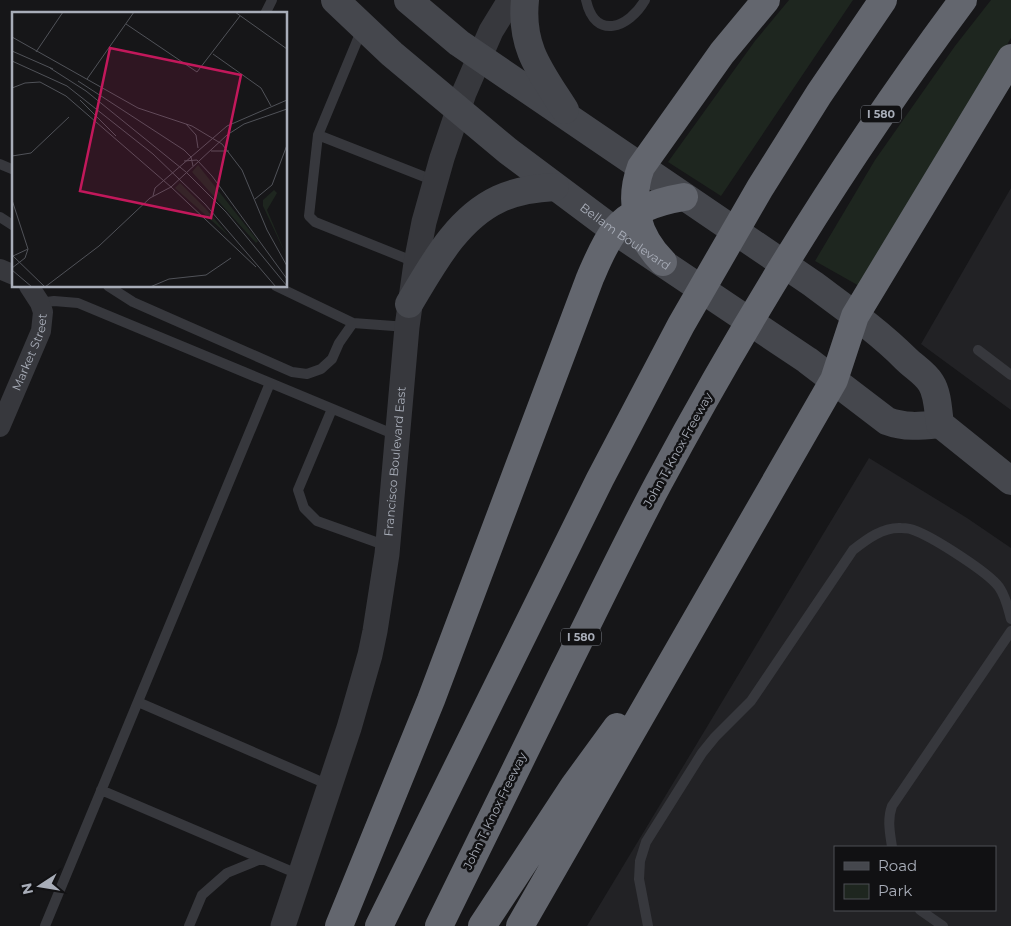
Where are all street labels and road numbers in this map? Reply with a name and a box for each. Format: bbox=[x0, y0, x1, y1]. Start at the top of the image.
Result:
road number: I 580 bbox=[861, 106, 901, 122]
street label: Bellam Boulevard bbox=[577, 200, 674, 273]
street label: Market Street bbox=[8, 313, 50, 393]
street label: Francisco Boulevard East bbox=[381, 386, 409, 537]
street label: John T. Knox Freeway bbox=[639, 389, 716, 511]
road number: I 580 bbox=[561, 628, 601, 646]
street label: John T. Knox Freeway bbox=[459, 749, 530, 873]

